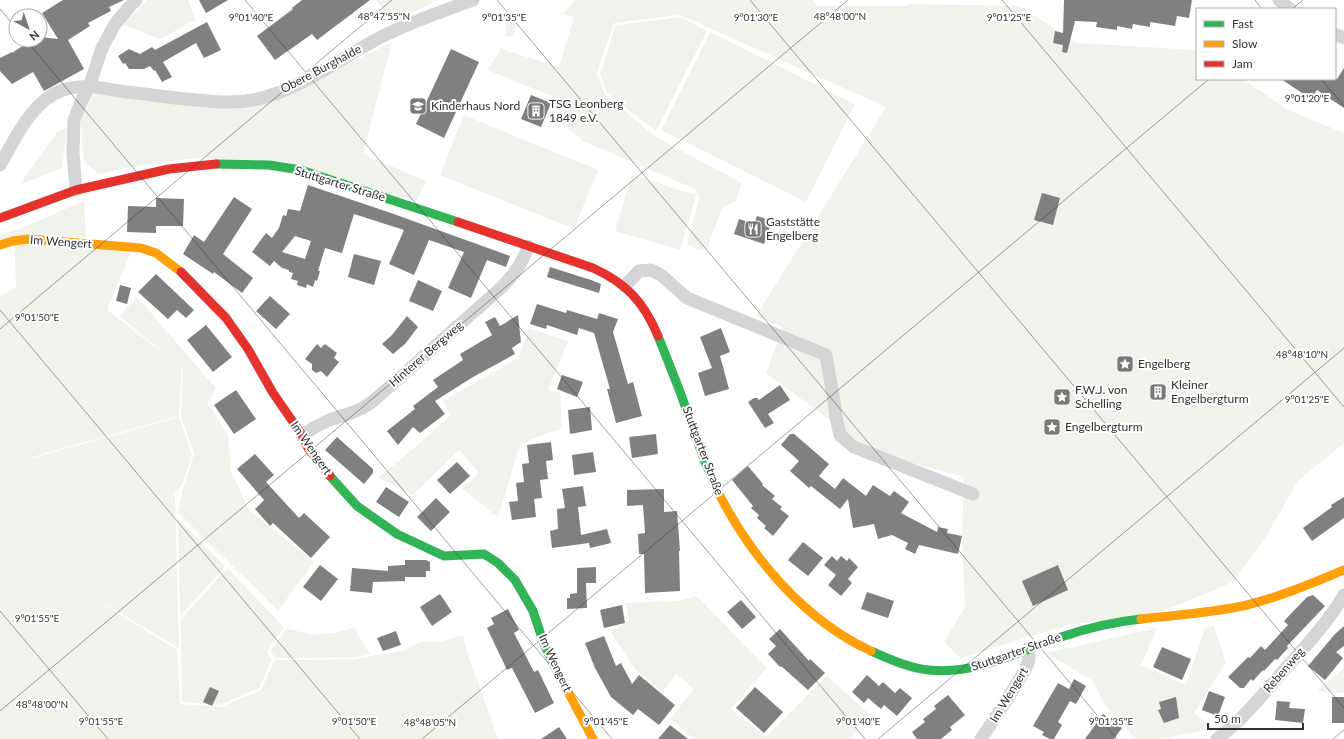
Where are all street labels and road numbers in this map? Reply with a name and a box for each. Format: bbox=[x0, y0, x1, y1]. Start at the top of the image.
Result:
street label: Obere Burghalde bbox=[278, 41, 364, 96]
street label: Stuttgarter Straße bbox=[293, 163, 387, 204]
street label: Im Wengert bbox=[30, 232, 93, 251]
street label: Hinterer Bergweg bbox=[386, 317, 466, 390]
street label: Stuttgarter Straße bbox=[680, 404, 727, 497]
street label: Im Wengert bbox=[287, 418, 336, 478]
street label: Stuttgarter Straße bbox=[969, 629, 1063, 674]
street label: Im Wengert bbox=[536, 632, 576, 695]
street label: Rebenweg bbox=[1260, 644, 1307, 695]
street label: Im Wengert bbox=[986, 664, 1031, 725]

